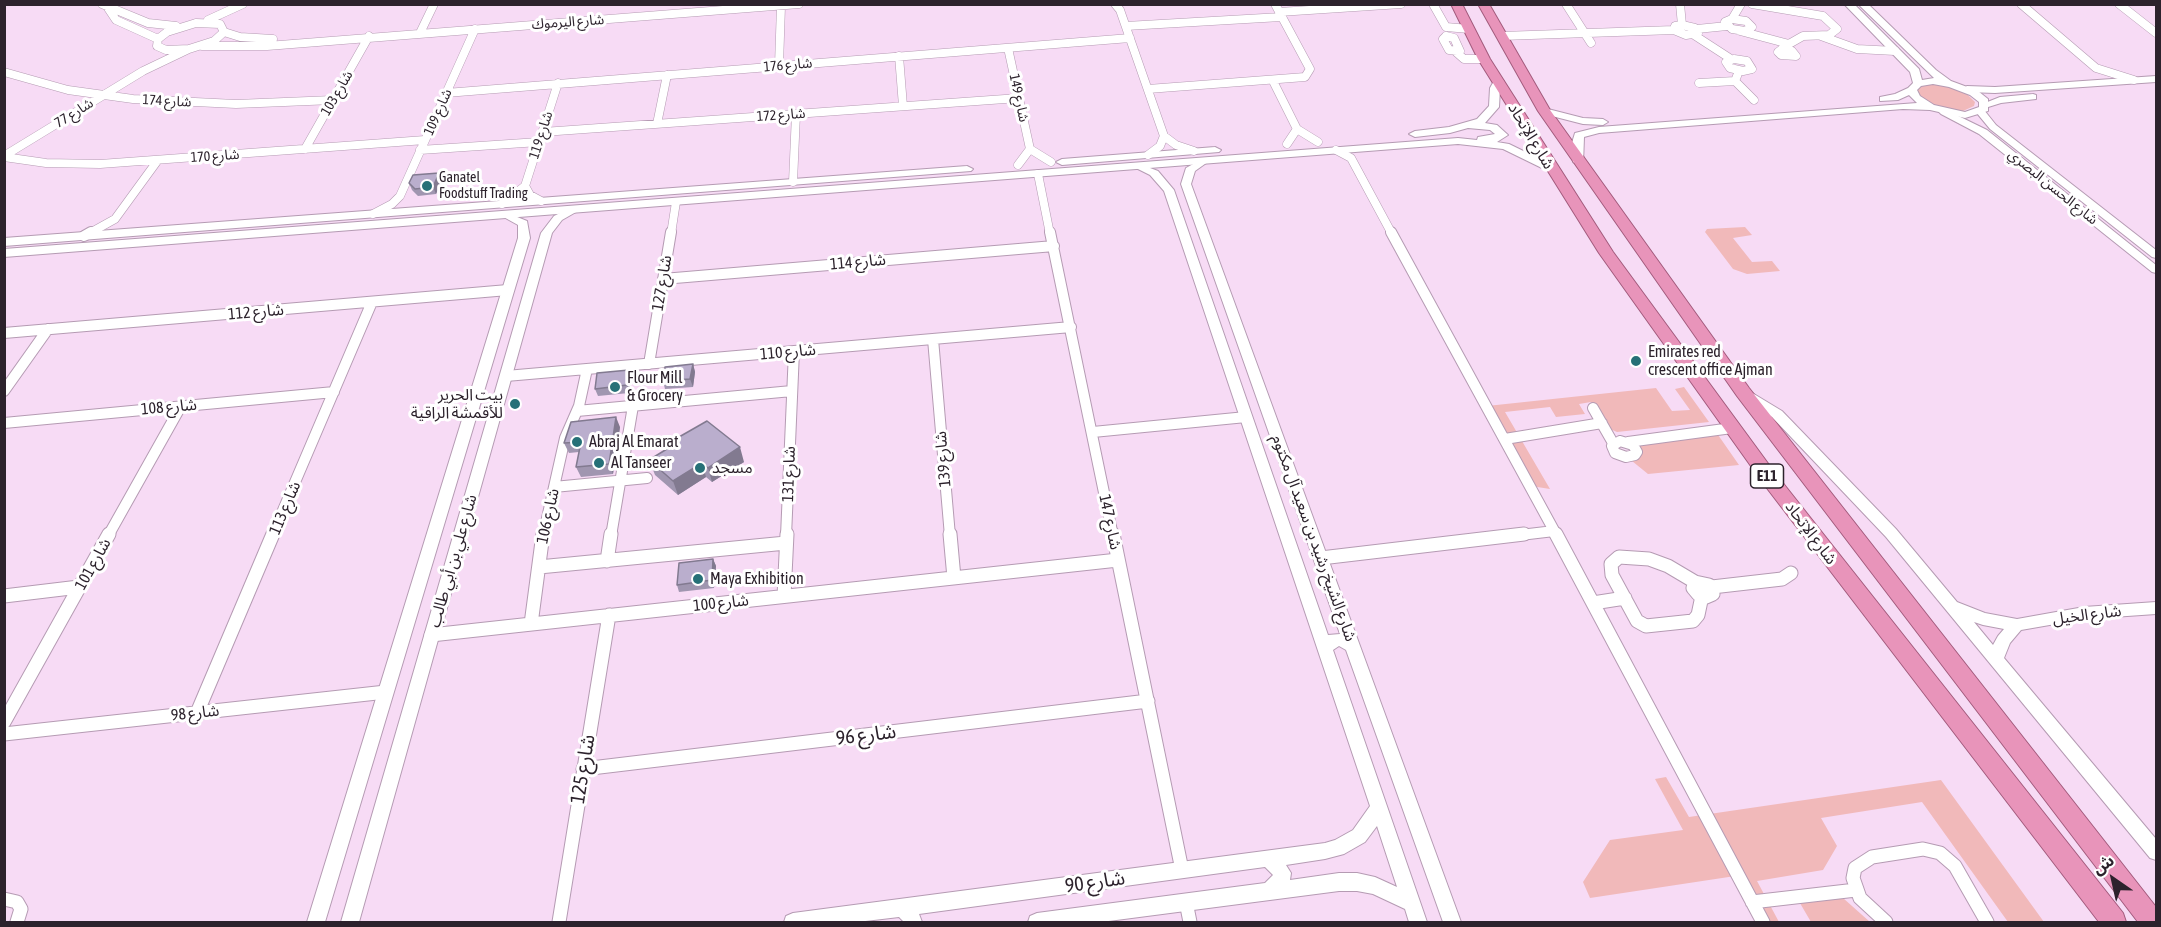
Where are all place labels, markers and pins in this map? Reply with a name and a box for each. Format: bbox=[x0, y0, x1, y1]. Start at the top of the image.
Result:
place label: Ganatel Foodstuff Trading bbox=[439, 170, 528, 202]
marker: Ganatel Foodstuff Trading bbox=[420, 179, 434, 193]
place label: Emirates red crescent office Ajman bbox=[1648, 342, 1773, 380]
marker: Emirates red crescent office Ajman bbox=[1629, 354, 1643, 368]
place label: Flour Mill & Grocery bbox=[627, 368, 683, 406]
marker: Flour Mill & Grocery bbox=[608, 380, 622, 394]
place label: بيت الحرير للأقمشة الراقية bbox=[411, 385, 503, 423]
marker: بيت الحرير للأقمشة الراقية bbox=[508, 397, 522, 411]
place label: Abraj Al Emarat bbox=[589, 432, 679, 452]
marker: Abraj Al Emarat bbox=[570, 435, 584, 449]
place label: Al Tanseer bbox=[611, 453, 671, 473]
marker: Al Tanseer bbox=[592, 456, 606, 470]
place label: مسجد bbox=[712, 458, 753, 478]
marker: مسجد bbox=[693, 461, 707, 475]
place label: Maya Exhibition bbox=[710, 569, 804, 589]
marker: Maya Exhibition bbox=[691, 572, 705, 586]

